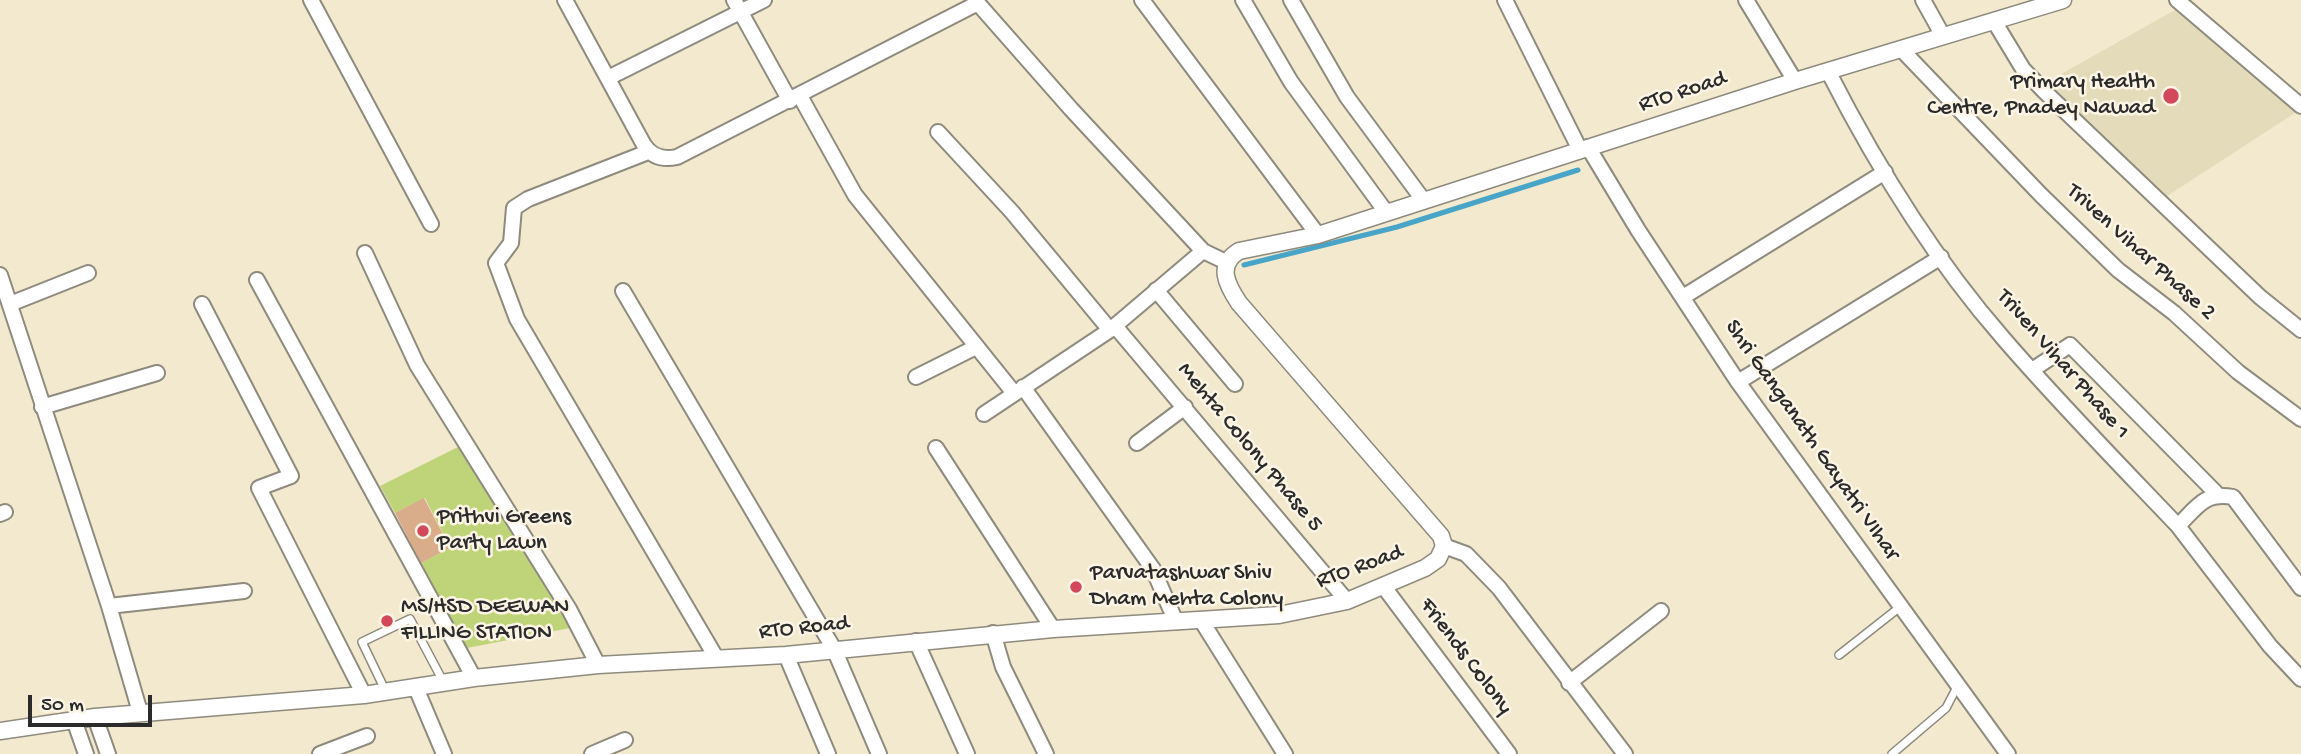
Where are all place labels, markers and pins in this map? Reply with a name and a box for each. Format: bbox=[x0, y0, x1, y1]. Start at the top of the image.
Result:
place label: Primary Health Centre, Pnadey Nawad bbox=[1927, 69, 2155, 123]
marker: Primary Health Centre, Pnadey Nawad bbox=[2161, 86, 2181, 106]
place label: Prithvi Greens Party Lawn bbox=[437, 504, 571, 558]
marker: Prithvi Greens Party Lawn bbox=[415, 523, 431, 539]
place label: Parvatashwar Shiv Dham Mehta Colony bbox=[1090, 560, 1283, 614]
marker: Parvatashwar Shiv Dham Mehta Colony bbox=[1068, 579, 1084, 595]
place label: MS/HSD DEEWAN FILLING STATION bbox=[401, 594, 569, 648]
marker: MS/HSD DEEWAN FILLING STATION bbox=[379, 613, 395, 629]

